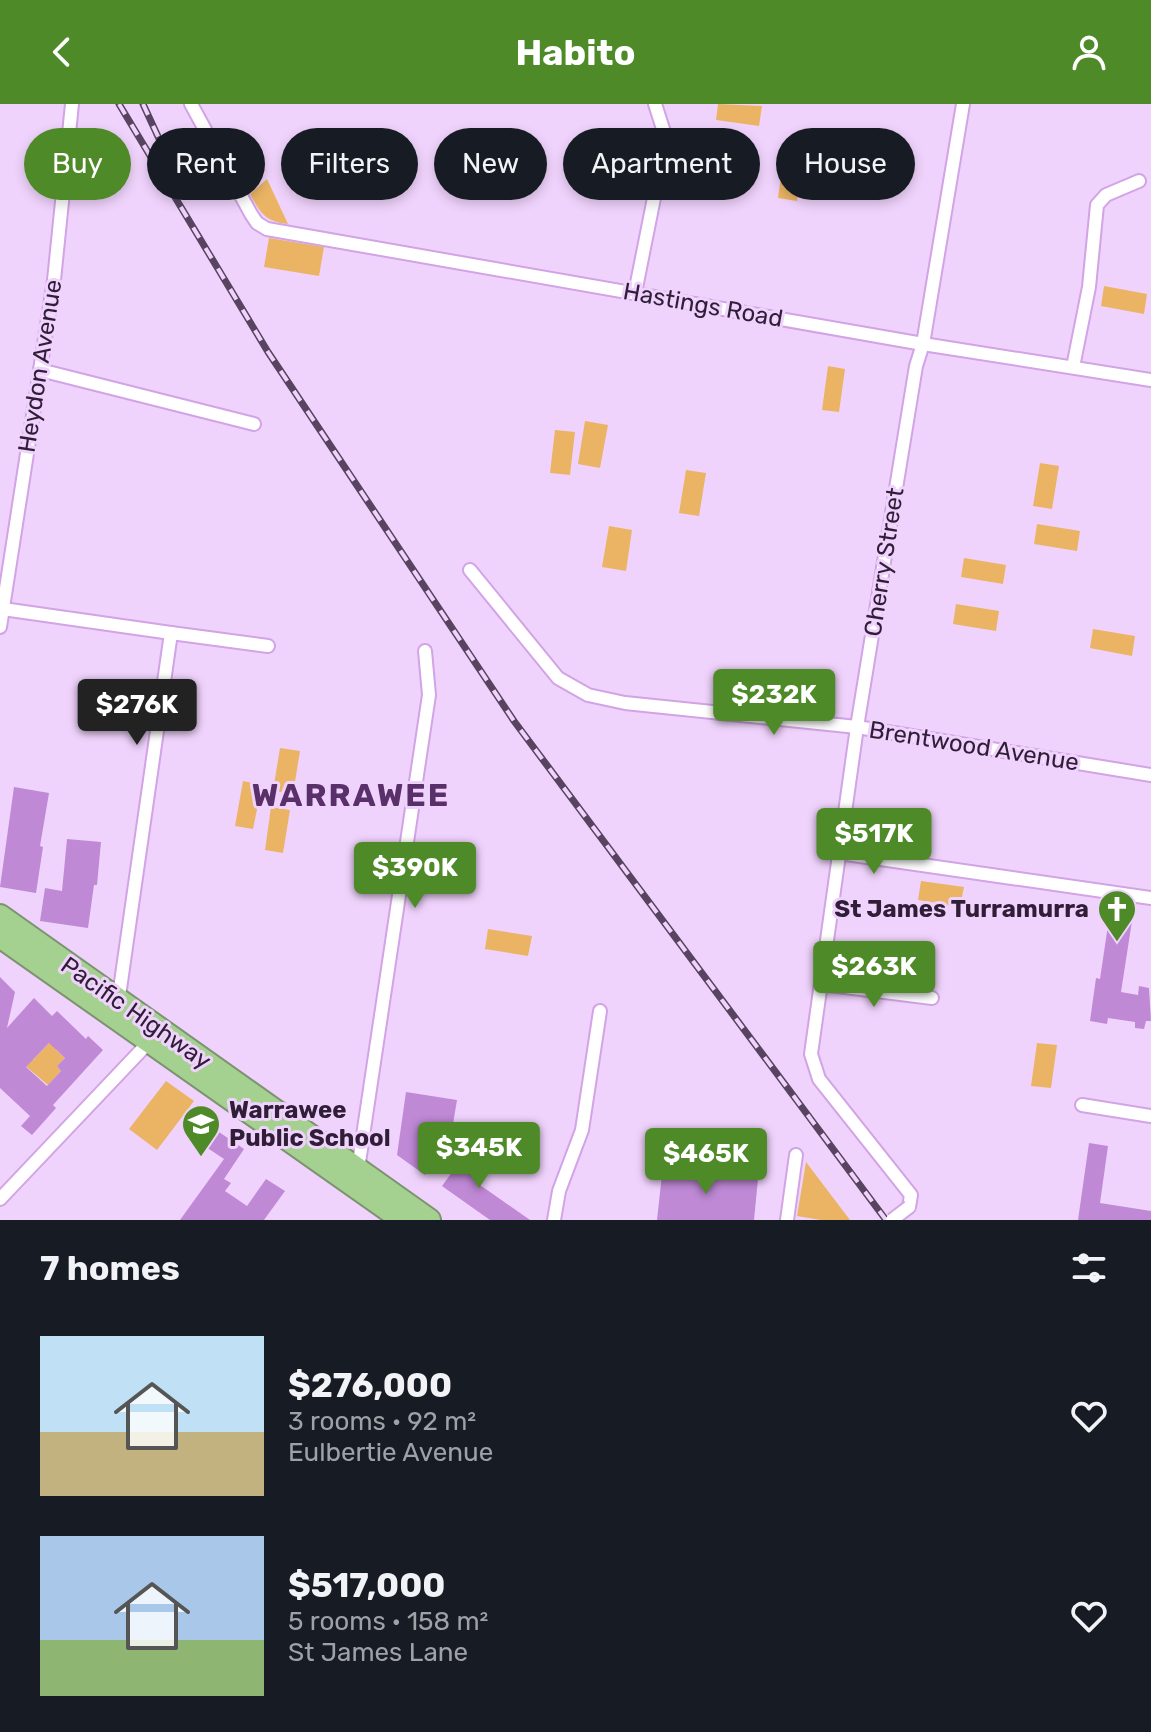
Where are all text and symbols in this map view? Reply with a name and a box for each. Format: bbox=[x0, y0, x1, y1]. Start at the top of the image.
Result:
icon: back bbox=[40, 30, 84, 74]
icon: person bbox=[1067, 30, 1111, 74]
text: Habito bbox=[516, 31, 635, 74]
chip: Buy bbox=[24, 128, 131, 200]
chip: Rent bbox=[147, 128, 265, 200]
chip: Filters bbox=[281, 128, 418, 200]
chip: New bbox=[434, 128, 547, 200]
chip: Apartment bbox=[563, 128, 760, 200]
chip: House bbox=[776, 128, 915, 200]
street label: Heydon Avenue bbox=[12, 277, 68, 455]
street label: Hastings Road bbox=[621, 277, 785, 333]
street label: Cherry Street bbox=[858, 486, 910, 638]
pin: $232K bbox=[718, 669, 830, 737]
pin: $276K bbox=[81, 679, 193, 747]
text: $232K bbox=[731, 679, 817, 710]
text: $276K bbox=[96, 689, 178, 720]
street label: Brentwood Avenue bbox=[867, 716, 1081, 776]
district label: WARRAWEE bbox=[252, 776, 450, 814]
pin: $517K bbox=[818, 808, 930, 876]
text: $517K bbox=[834, 818, 914, 849]
pin: $390K bbox=[359, 842, 471, 910]
text: $390K bbox=[372, 852, 458, 883]
church icon: St James Turramurra bbox=[1096, 888, 1138, 943]
place label: St James Turramurra bbox=[834, 895, 1089, 923]
pin: $263K bbox=[818, 941, 930, 1009]
street label: Pacific Highway bbox=[56, 951, 216, 1075]
text: $263K bbox=[831, 951, 917, 982]
place label: Warrawee Public School bbox=[229, 1096, 391, 1152]
school or university icon: Warrawee Public School bbox=[180, 1103, 222, 1158]
pin: $345K bbox=[423, 1122, 535, 1190]
pin: $465K bbox=[650, 1128, 762, 1196]
text: $345K bbox=[436, 1132, 522, 1163]
text: $465K bbox=[663, 1138, 749, 1169]
icon: filters bbox=[1067, 1246, 1111, 1290]
text: 7 homes bbox=[40, 1248, 180, 1289]
text: $276,000 bbox=[288, 1365, 452, 1406]
icon: home bbox=[104, 1368, 200, 1464]
icon: heart bbox=[1067, 1394, 1111, 1438]
text: 3 rooms · 92 m² bbox=[288, 1406, 476, 1437]
text: Eulbertie Avenue bbox=[288, 1437, 493, 1468]
text: $517,000 bbox=[288, 1565, 445, 1606]
icon: home bbox=[104, 1568, 200, 1664]
icon: heart bbox=[1067, 1594, 1111, 1638]
text: 5 rooms · 158 m² bbox=[288, 1606, 488, 1637]
text: St James Lane bbox=[288, 1637, 468, 1668]

